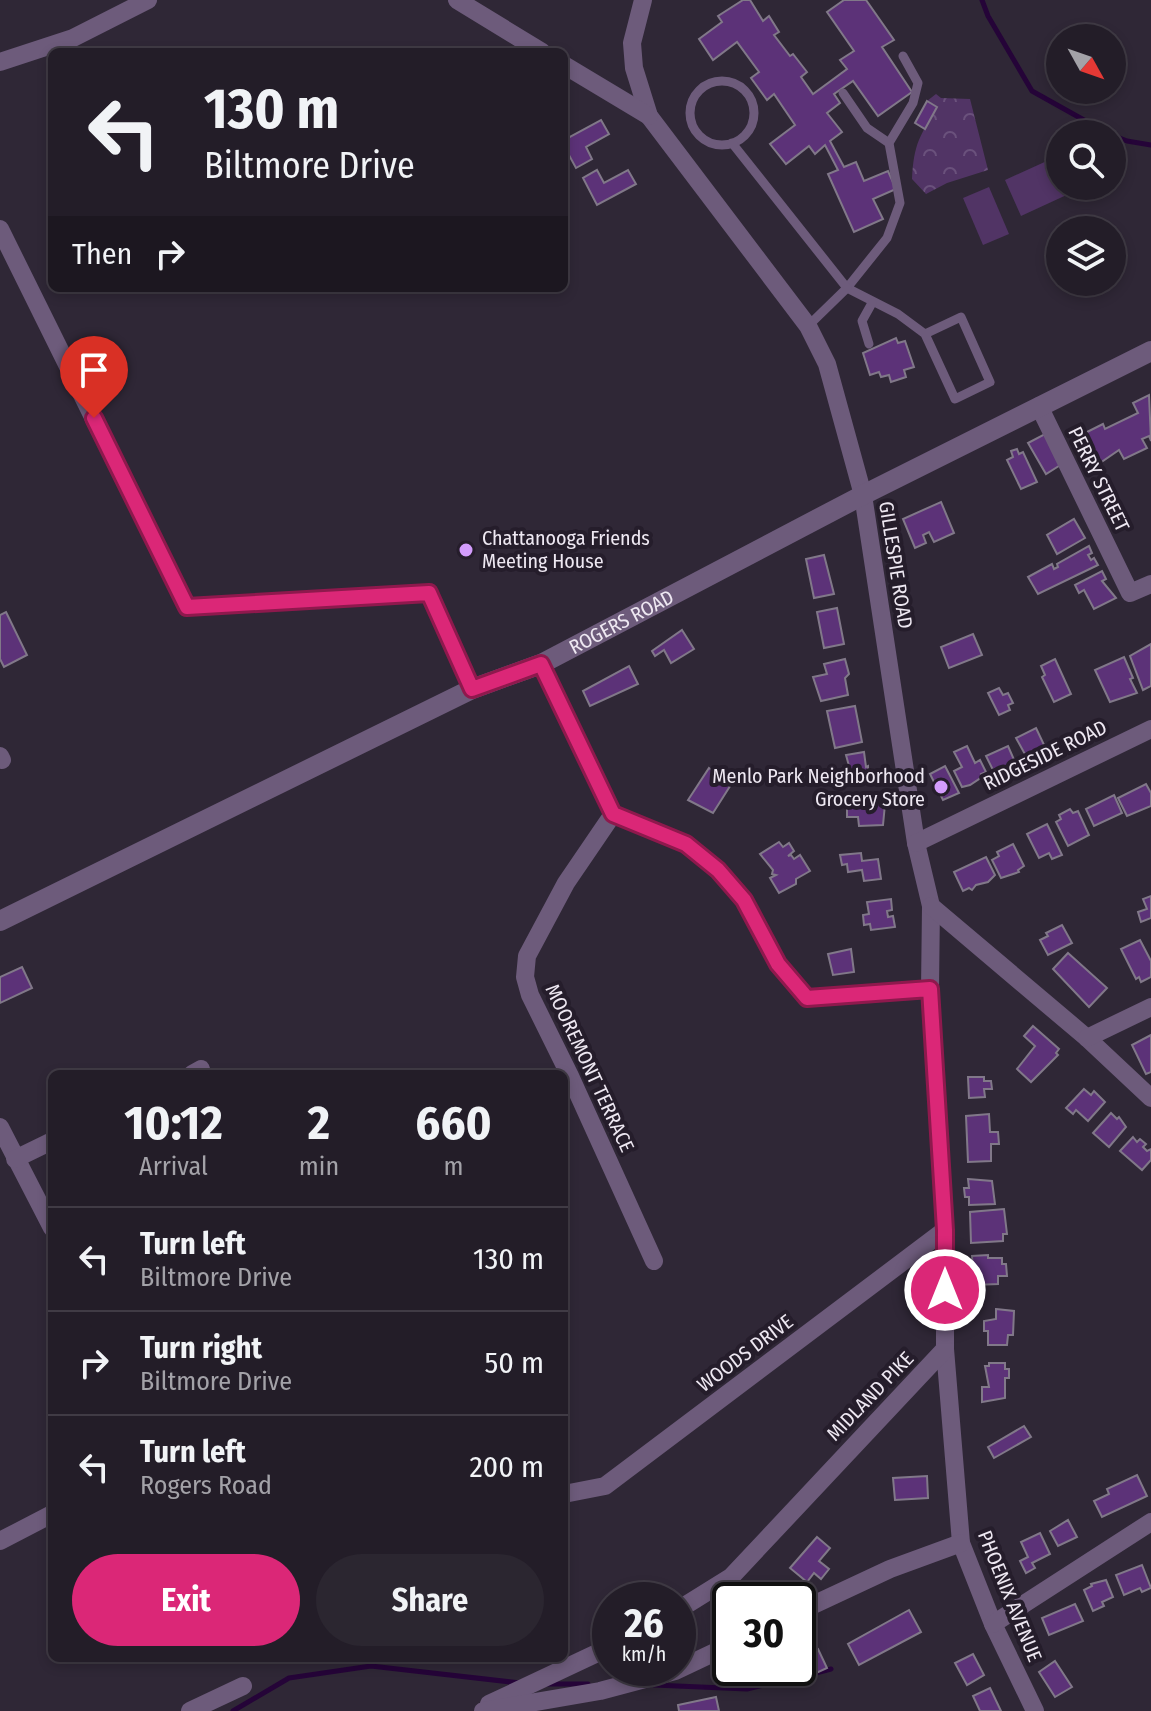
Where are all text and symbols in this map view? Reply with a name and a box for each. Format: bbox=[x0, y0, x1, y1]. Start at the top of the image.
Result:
north arrow bbox=[1046, 24, 1126, 104]
map controls bbox=[1046, 24, 1126, 296]
text: 130 m bbox=[204, 76, 339, 143]
icon: left bbox=[72, 80, 176, 184]
button: search bbox=[1046, 120, 1126, 200]
text: Biltmore Drive bbox=[204, 144, 415, 188]
button: layers bbox=[1046, 216, 1126, 296]
icon: right bbox=[148, 232, 192, 276]
text: Then bbox=[72, 236, 132, 272]
pin bbox=[60, 336, 128, 418]
icon: arrive bbox=[72, 348, 116, 392]
street label: PERRY STREET bbox=[1063, 423, 1135, 536]
street label: GILLESPIE ROAD bbox=[874, 500, 918, 630]
place label: Chattanooga Friends Meeting House bbox=[482, 526, 650, 573]
marker: Chattanooga Friends Meeting House bbox=[457, 541, 475, 559]
street label: ROGERS ROAD bbox=[565, 585, 678, 659]
street label: RIDGESIDE ROAD bbox=[979, 715, 1111, 795]
place label: Menlo Park Neighborhood Grocery Store bbox=[712, 764, 925, 811]
marker: Menlo Park Neighborhood Grocery Store bbox=[932, 778, 950, 796]
street label: MOOREMONT TERRACE bbox=[541, 980, 639, 1156]
text: 10:12 bbox=[124, 1094, 223, 1152]
text: 2 bbox=[308, 1094, 330, 1152]
text: 660 bbox=[415, 1094, 492, 1152]
text: Arrival bbox=[139, 1151, 208, 1182]
text: min bbox=[299, 1151, 339, 1182]
text: m bbox=[444, 1151, 464, 1182]
text: Turn left bbox=[140, 1226, 246, 1262]
icon: left bbox=[72, 1237, 116, 1281]
text: 130 m bbox=[473, 1241, 544, 1277]
position arrow bbox=[903, 1248, 987, 1332]
text: Biltmore Drive bbox=[140, 1262, 292, 1293]
street label: WOODS DRIVE bbox=[692, 1309, 798, 1397]
text: Turn right bbox=[140, 1330, 262, 1366]
icon: right bbox=[72, 1341, 116, 1385]
text: 50 m bbox=[484, 1345, 544, 1381]
street label: MIDLAND PIKE bbox=[822, 1346, 918, 1446]
text: Biltmore Drive bbox=[140, 1366, 292, 1397]
text: Turn left bbox=[140, 1434, 246, 1470]
icon: left bbox=[72, 1445, 116, 1489]
text: 200 m bbox=[469, 1449, 544, 1485]
text: Rogers Road bbox=[140, 1470, 272, 1501]
street label: PHOENIX AVENUE bbox=[973, 1527, 1047, 1665]
button: Exit bbox=[72, 1554, 300, 1646]
button: Share bbox=[316, 1554, 544, 1646]
speed limit sign: 30 bbox=[712, 1582, 816, 1686]
text: 26 bbox=[624, 1600, 664, 1648]
text: km/h bbox=[622, 1642, 666, 1666]

